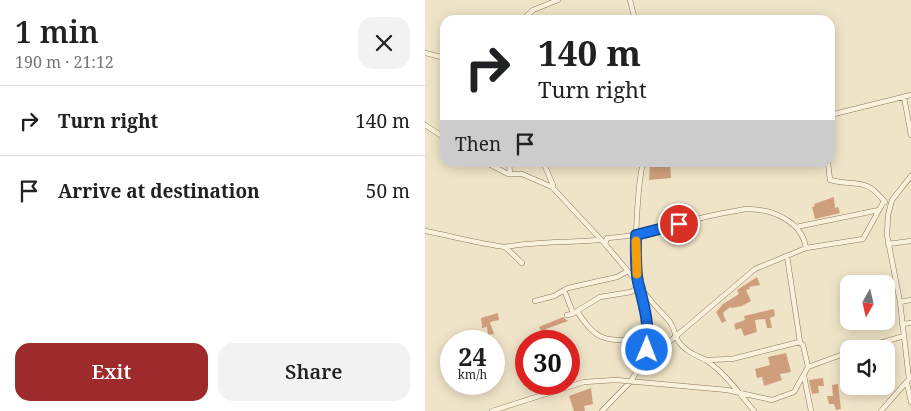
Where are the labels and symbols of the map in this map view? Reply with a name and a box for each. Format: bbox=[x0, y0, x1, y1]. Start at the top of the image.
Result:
pin bbox=[658, 203, 700, 245]
north arrow bbox=[840, 275, 895, 330]
position arrow bbox=[620, 323, 672, 375]
speed limit sign: 30 bbox=[515, 330, 580, 395]

